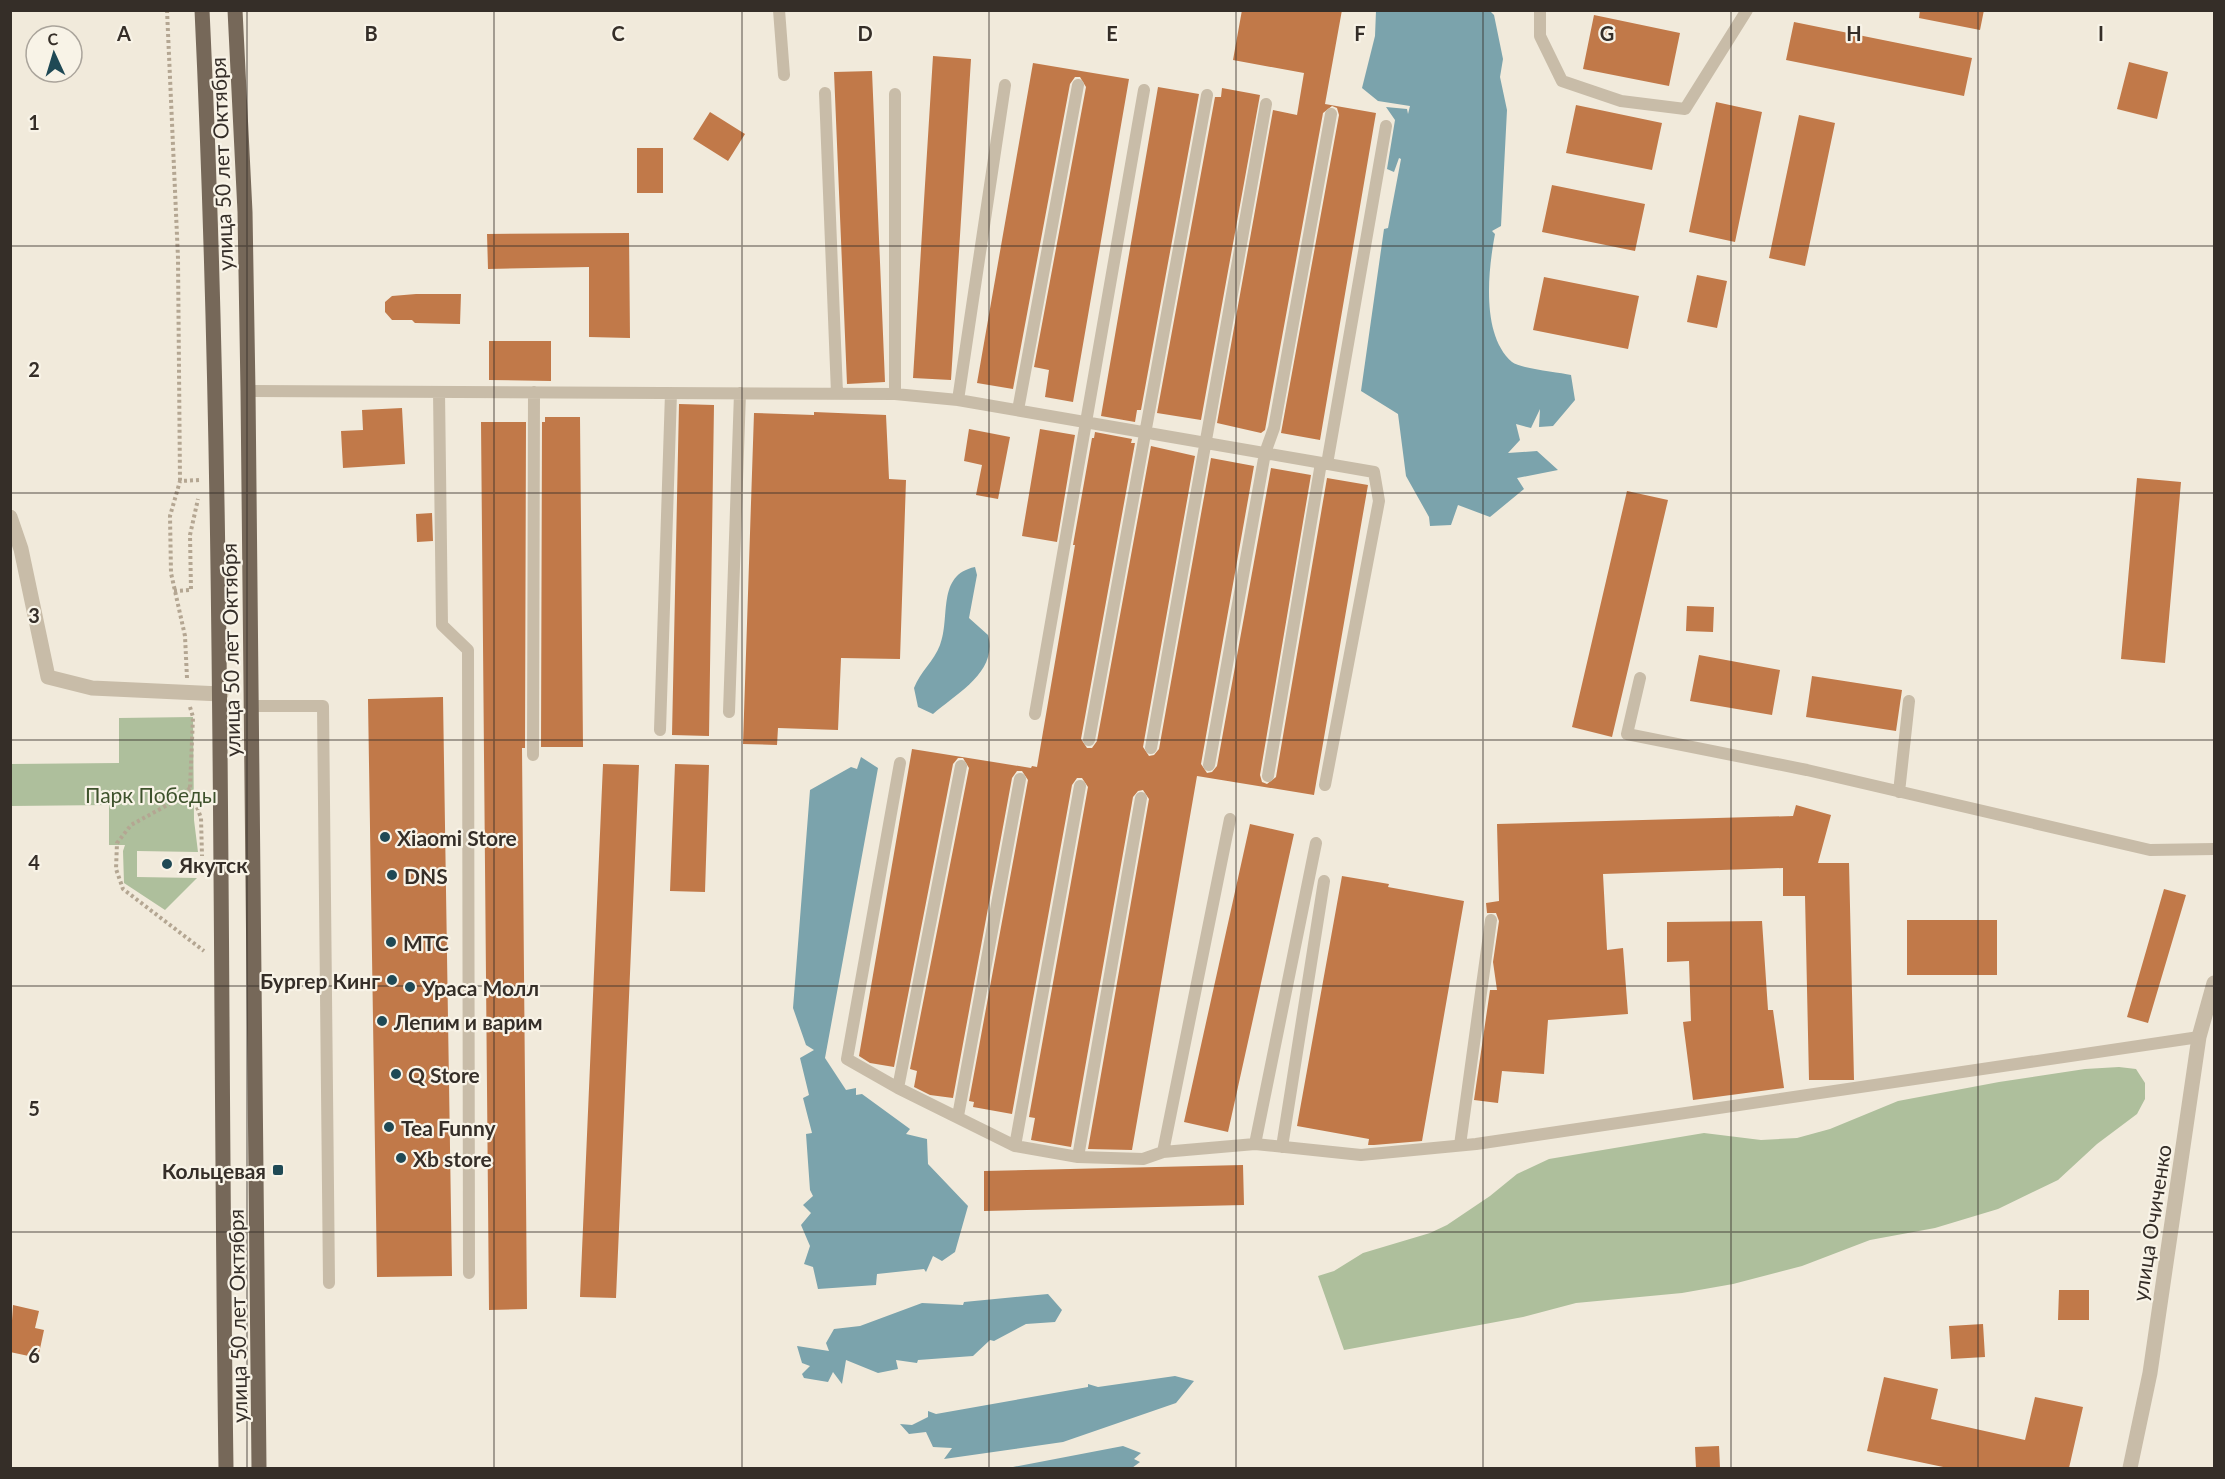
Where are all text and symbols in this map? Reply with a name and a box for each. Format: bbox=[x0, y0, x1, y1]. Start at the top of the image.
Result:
text: A bbox=[116, 21, 131, 45]
text: B bbox=[364, 21, 378, 45]
text: C bbox=[611, 21, 625, 45]
text: D bbox=[857, 21, 873, 45]
text: E bbox=[1106, 21, 1118, 45]
text: F bbox=[1354, 21, 1366, 45]
text: G bbox=[1600, 21, 1614, 45]
text: H bbox=[1846, 21, 1862, 45]
text: I bbox=[2098, 21, 2104, 45]
north arrow bbox=[24, 24, 84, 84]
text: С bbox=[47, 29, 59, 48]
street label: улица 50 лет Октября bbox=[205, 57, 237, 271]
text: 1 bbox=[28, 110, 40, 134]
text: 2 bbox=[28, 357, 40, 381]
street label: улица 50 лет Октября bbox=[216, 543, 244, 757]
text: 3 bbox=[28, 603, 40, 627]
park label: Парк Победы bbox=[85, 782, 217, 807]
place label: Xiaomi Store bbox=[397, 825, 517, 850]
marker: Xiaomi Store bbox=[378, 830, 392, 844]
text: 4 bbox=[28, 850, 40, 874]
place label: Якутск bbox=[178, 852, 248, 877]
marker: Якутск bbox=[160, 857, 174, 871]
place label: DNS bbox=[404, 863, 448, 888]
marker: DNS bbox=[385, 868, 399, 882]
place label: МТС bbox=[403, 930, 449, 955]
marker: МТС bbox=[384, 935, 398, 949]
place label: Бургер Кинг bbox=[260, 968, 380, 993]
marker: Бургер Кинг bbox=[385, 973, 399, 987]
place label: Ураса Молл bbox=[421, 975, 539, 1000]
marker: Ураса Молл bbox=[403, 980, 417, 994]
place label: Лепим и варим bbox=[393, 1009, 543, 1034]
marker: Лепим и варим bbox=[375, 1014, 389, 1028]
place label: Q Store bbox=[408, 1062, 480, 1087]
marker: Q Store bbox=[389, 1067, 403, 1081]
text: 5 bbox=[28, 1096, 40, 1120]
place label: Tea Funny bbox=[401, 1115, 496, 1140]
marker: Tea Funny bbox=[382, 1120, 396, 1134]
street label: улица Очиченко bbox=[2126, 1143, 2176, 1303]
place label: Xb store bbox=[413, 1146, 492, 1171]
marker: Xb store bbox=[394, 1151, 408, 1165]
place label: Кольцевая bbox=[162, 1158, 266, 1183]
marker: Кольцевая bbox=[271, 1163, 285, 1177]
street label: улица 50 лет Октября bbox=[223, 1209, 251, 1423]
text: 6 bbox=[28, 1343, 40, 1367]

